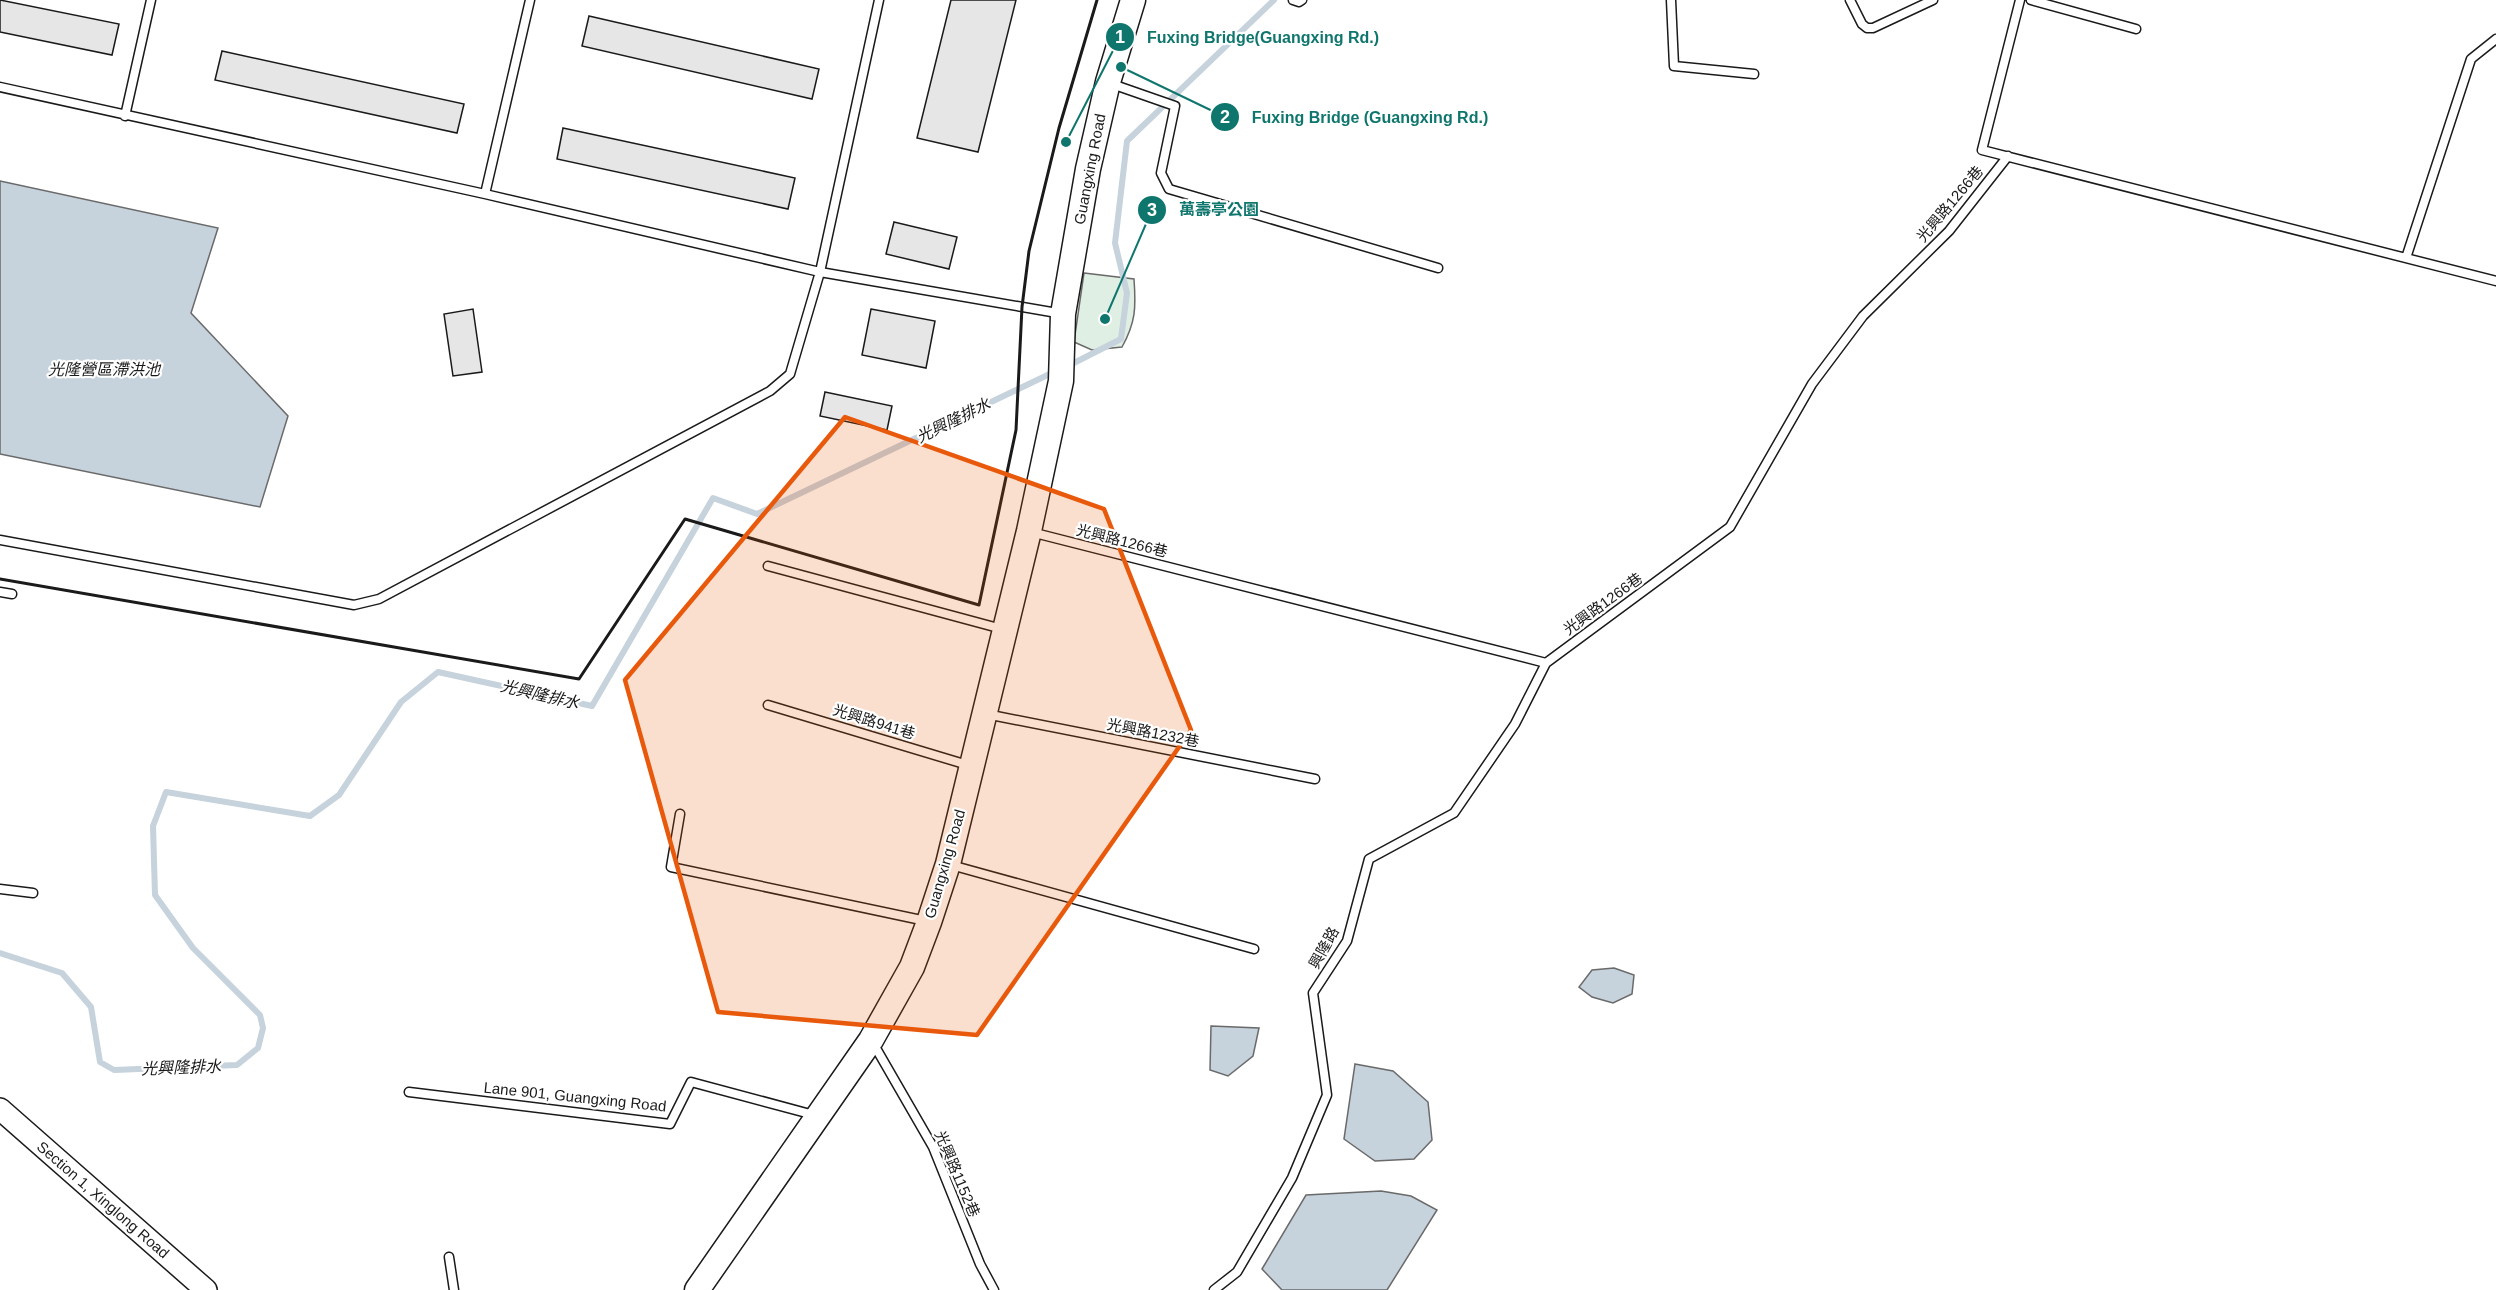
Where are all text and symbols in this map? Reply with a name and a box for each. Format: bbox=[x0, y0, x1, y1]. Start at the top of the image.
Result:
callout: Fuxing Bridge(Guangxing Rd.) bbox=[1105, 20, 1391, 54]
text: 1 bbox=[1115, 27, 1125, 47]
text: Fuxing Bridge(Guangxing Rd.) bbox=[1147, 29, 1379, 46]
callout: Fuxing Bridge (Guangxing Rd.) bbox=[1210, 100, 1500, 134]
text: 2 bbox=[1220, 107, 1230, 127]
text: Fuxing Bridge (Guangxing Rd.) bbox=[1252, 109, 1488, 126]
street label: Guangxing Road bbox=[1070, 112, 1109, 226]
street label: 光興路1266巷 bbox=[1913, 162, 1986, 245]
callout: 萬壽亭公園 bbox=[1137, 193, 1271, 227]
text: 3 bbox=[1147, 200, 1157, 220]
text: 萬壽亭公園 bbox=[1179, 201, 1259, 218]
water label: 光隆營區滯洪池 bbox=[48, 361, 162, 378]
water label: 光興隆排水 bbox=[914, 395, 994, 446]
street label: 光興路1266巷 bbox=[1075, 521, 1169, 560]
street label: 光興路1266巷 bbox=[1560, 569, 1645, 638]
water label: 光興隆排水 bbox=[499, 677, 582, 712]
street label: 光興路941巷 bbox=[831, 701, 917, 742]
street label: 光興路1232巷 bbox=[1106, 715, 1201, 750]
street label: Guangxing Road bbox=[921, 807, 968, 920]
street label: 興隆路 bbox=[1305, 924, 1342, 972]
water label: 光興隆排水 bbox=[141, 1058, 222, 1077]
street label: Lane 901, Guangxing Road bbox=[483, 1078, 667, 1115]
street label: 光興路1152巷 bbox=[932, 1128, 983, 1220]
street label: Section 1, Xinglong Road bbox=[34, 1138, 173, 1262]

